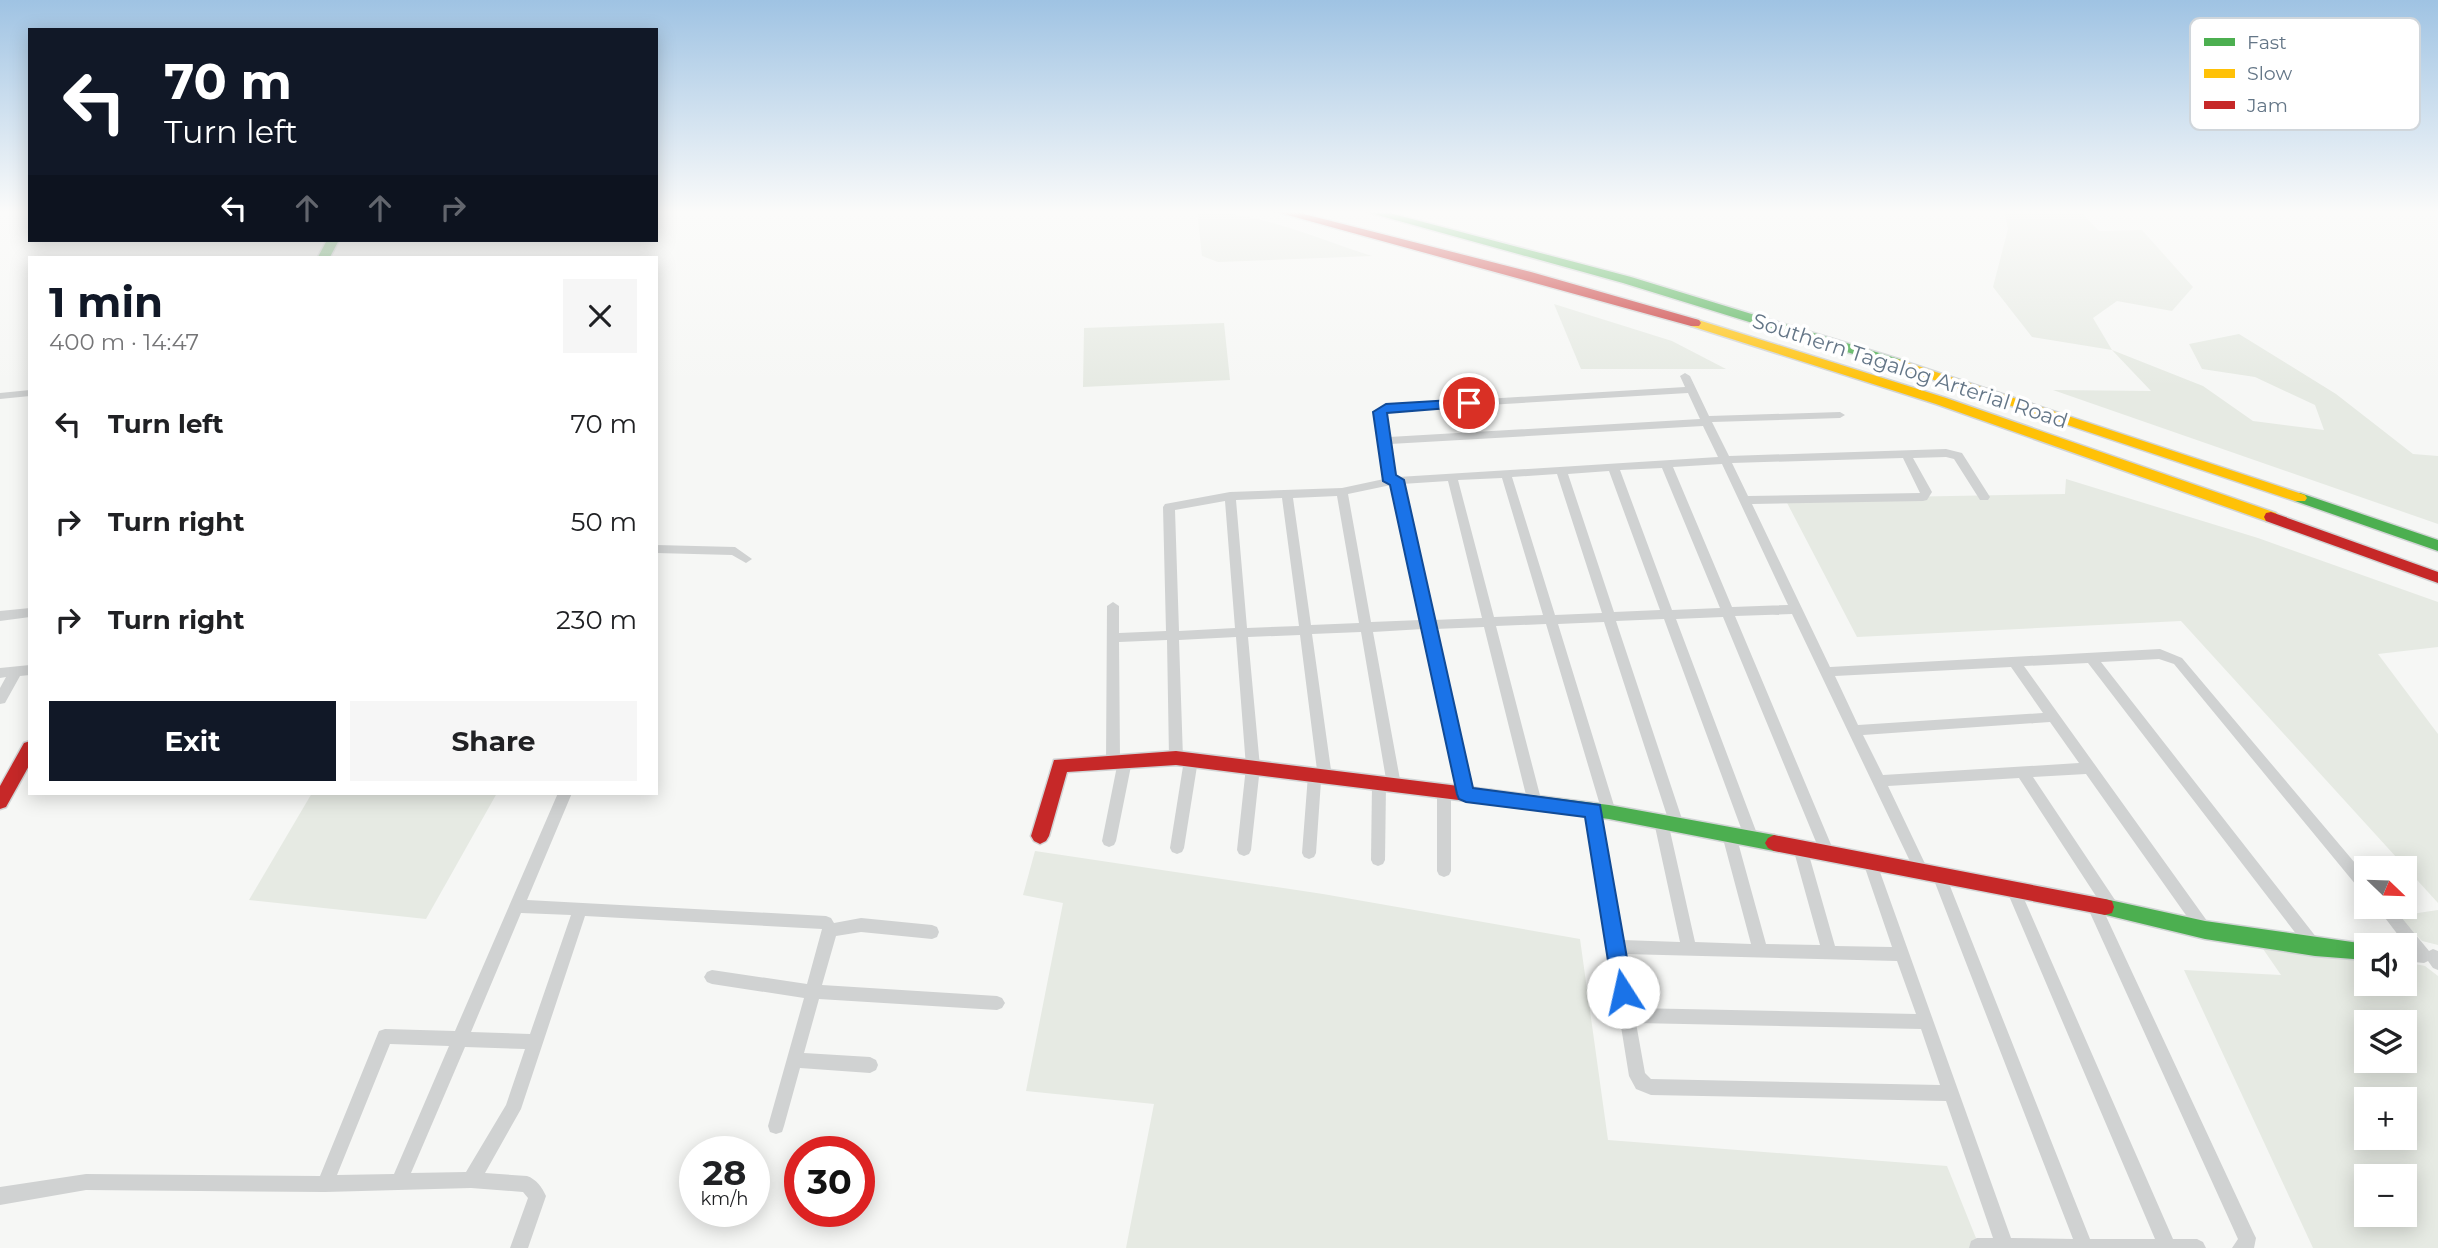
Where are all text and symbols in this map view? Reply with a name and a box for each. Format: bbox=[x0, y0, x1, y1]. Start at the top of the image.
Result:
legend bbox=[2190, 18, 2420, 130]
text: Fast bbox=[2247, 31, 2287, 54]
text: 70 m bbox=[164, 52, 292, 111]
icon: left bbox=[49, 56, 140, 147]
text: Slow bbox=[2247, 62, 2292, 85]
text: Jam bbox=[2246, 94, 2288, 117]
text: Turn left bbox=[164, 112, 298, 151]
icon: left bbox=[215, 189, 253, 227]
icon: ahead bbox=[288, 189, 326, 227]
icon: ahead bbox=[361, 189, 399, 227]
icon: right bbox=[434, 189, 472, 227]
text: 1 min bbox=[49, 276, 163, 328]
button: close bbox=[563, 279, 637, 353]
street label: Southern Tagalog Arterial Road bbox=[1749, 308, 2071, 433]
text: 400 m · 14:47 bbox=[49, 328, 199, 356]
pin bbox=[1439, 373, 1499, 433]
icon: arrive bbox=[1450, 384, 1488, 422]
icon: left bbox=[49, 405, 87, 443]
text: Turn left bbox=[108, 408, 224, 440]
text: 70 m bbox=[571, 408, 637, 440]
icon: right bbox=[49, 503, 87, 541]
text: Turn right bbox=[108, 506, 244, 538]
text: 50 m bbox=[571, 506, 637, 538]
icon: right bbox=[49, 601, 87, 639]
text: Turn right bbox=[108, 604, 244, 636]
text: 230 m bbox=[556, 604, 637, 636]
button: Exit bbox=[49, 701, 336, 781]
button: Share bbox=[350, 701, 637, 781]
north arrow bbox=[2354, 856, 2417, 919]
map controls bbox=[2354, 856, 2417, 1227]
button: sound bbox=[2354, 933, 2417, 996]
position arrow bbox=[1586, 955, 1660, 1029]
button: layers bbox=[2354, 1010, 2417, 1073]
button: + bbox=[2354, 1087, 2417, 1150]
speed limit sign: 30 bbox=[784, 1136, 875, 1227]
text: 28 bbox=[703, 1151, 746, 1194]
button: − bbox=[2354, 1164, 2417, 1227]
text: km/h bbox=[700, 1188, 749, 1210]

